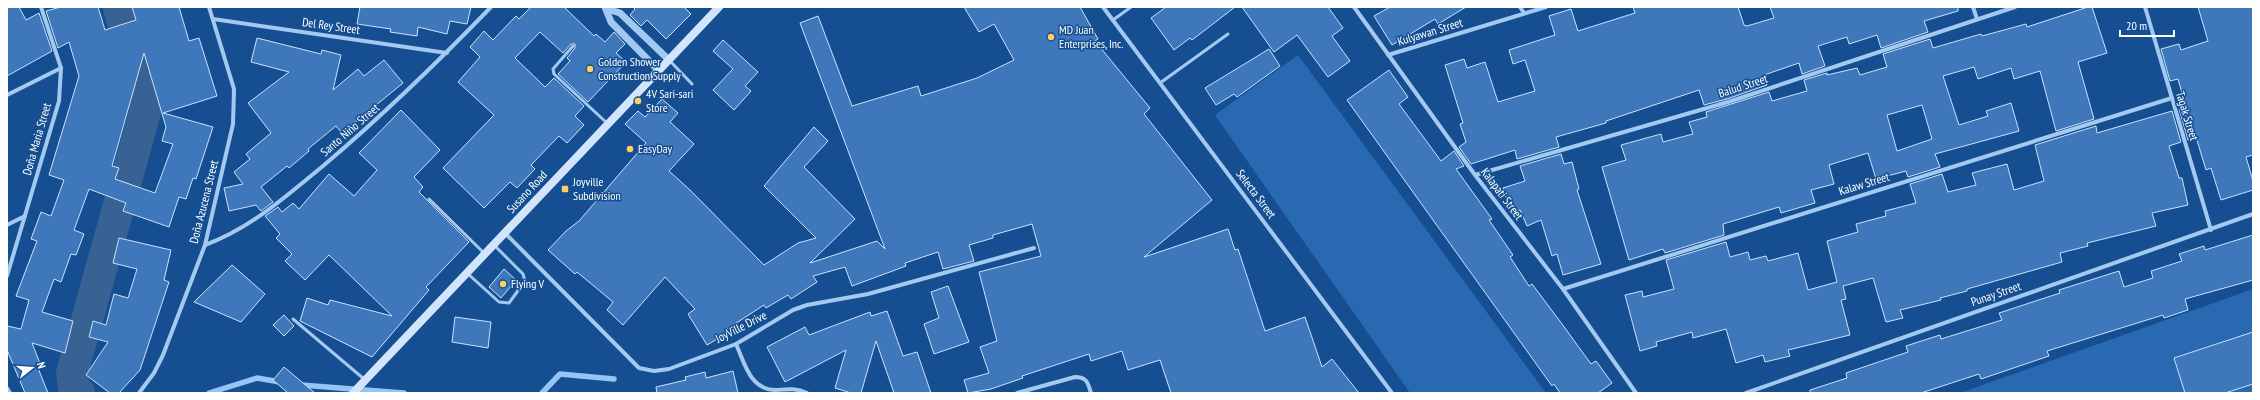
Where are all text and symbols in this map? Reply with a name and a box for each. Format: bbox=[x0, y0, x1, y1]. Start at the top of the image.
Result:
scale bar bbox=[2120, 12, 2174, 38]
street label: Del Rey Street bbox=[301, 14, 362, 37]
street label: Kulyawan Street bbox=[1395, 14, 1465, 49]
text: 20 m bbox=[2126, 18, 2147, 33]
place label: MD Juan Enterprises, Inc. bbox=[1059, 22, 1124, 51]
marker: MD Juan Enterprises, Inc. bbox=[1046, 32, 1056, 42]
place label: Golden Shower Construction Supply bbox=[598, 54, 681, 83]
marker: Golden Shower Construction Supply bbox=[585, 64, 595, 74]
street label: Balud Street bbox=[1716, 70, 1770, 101]
place label: 4V Sari-sari Store bbox=[646, 86, 693, 115]
street label: Tagak Street bbox=[2173, 89, 2202, 143]
marker: 4V Sari-sari Store bbox=[633, 96, 643, 106]
street label: Doña Maria Street bbox=[19, 100, 54, 177]
street label: Santo Niño Street bbox=[317, 100, 383, 159]
place label: EasyDay bbox=[638, 141, 673, 156]
marker: EasyDay bbox=[625, 144, 635, 154]
street label: Doña Azucena Street bbox=[186, 158, 221, 245]
street label: Kalapati Street bbox=[1478, 165, 1527, 223]
street label: Selecta Street bbox=[1233, 166, 1280, 222]
street label: Susano Road bbox=[503, 167, 550, 216]
street label: Kalaw Street bbox=[1837, 168, 1892, 198]
place label: Joyville Subdivision bbox=[572, 174, 621, 203]
marker: Joyville Subdivision bbox=[560, 184, 570, 194]
place label: Flying V bbox=[511, 276, 545, 291]
street label: Punay Street bbox=[1969, 278, 2023, 309]
marker: Flying V bbox=[498, 279, 508, 289]
street label: JoyVille Drive bbox=[712, 307, 769, 346]
north arrow bbox=[12, 348, 52, 388]
text: N bbox=[34, 360, 49, 370]

